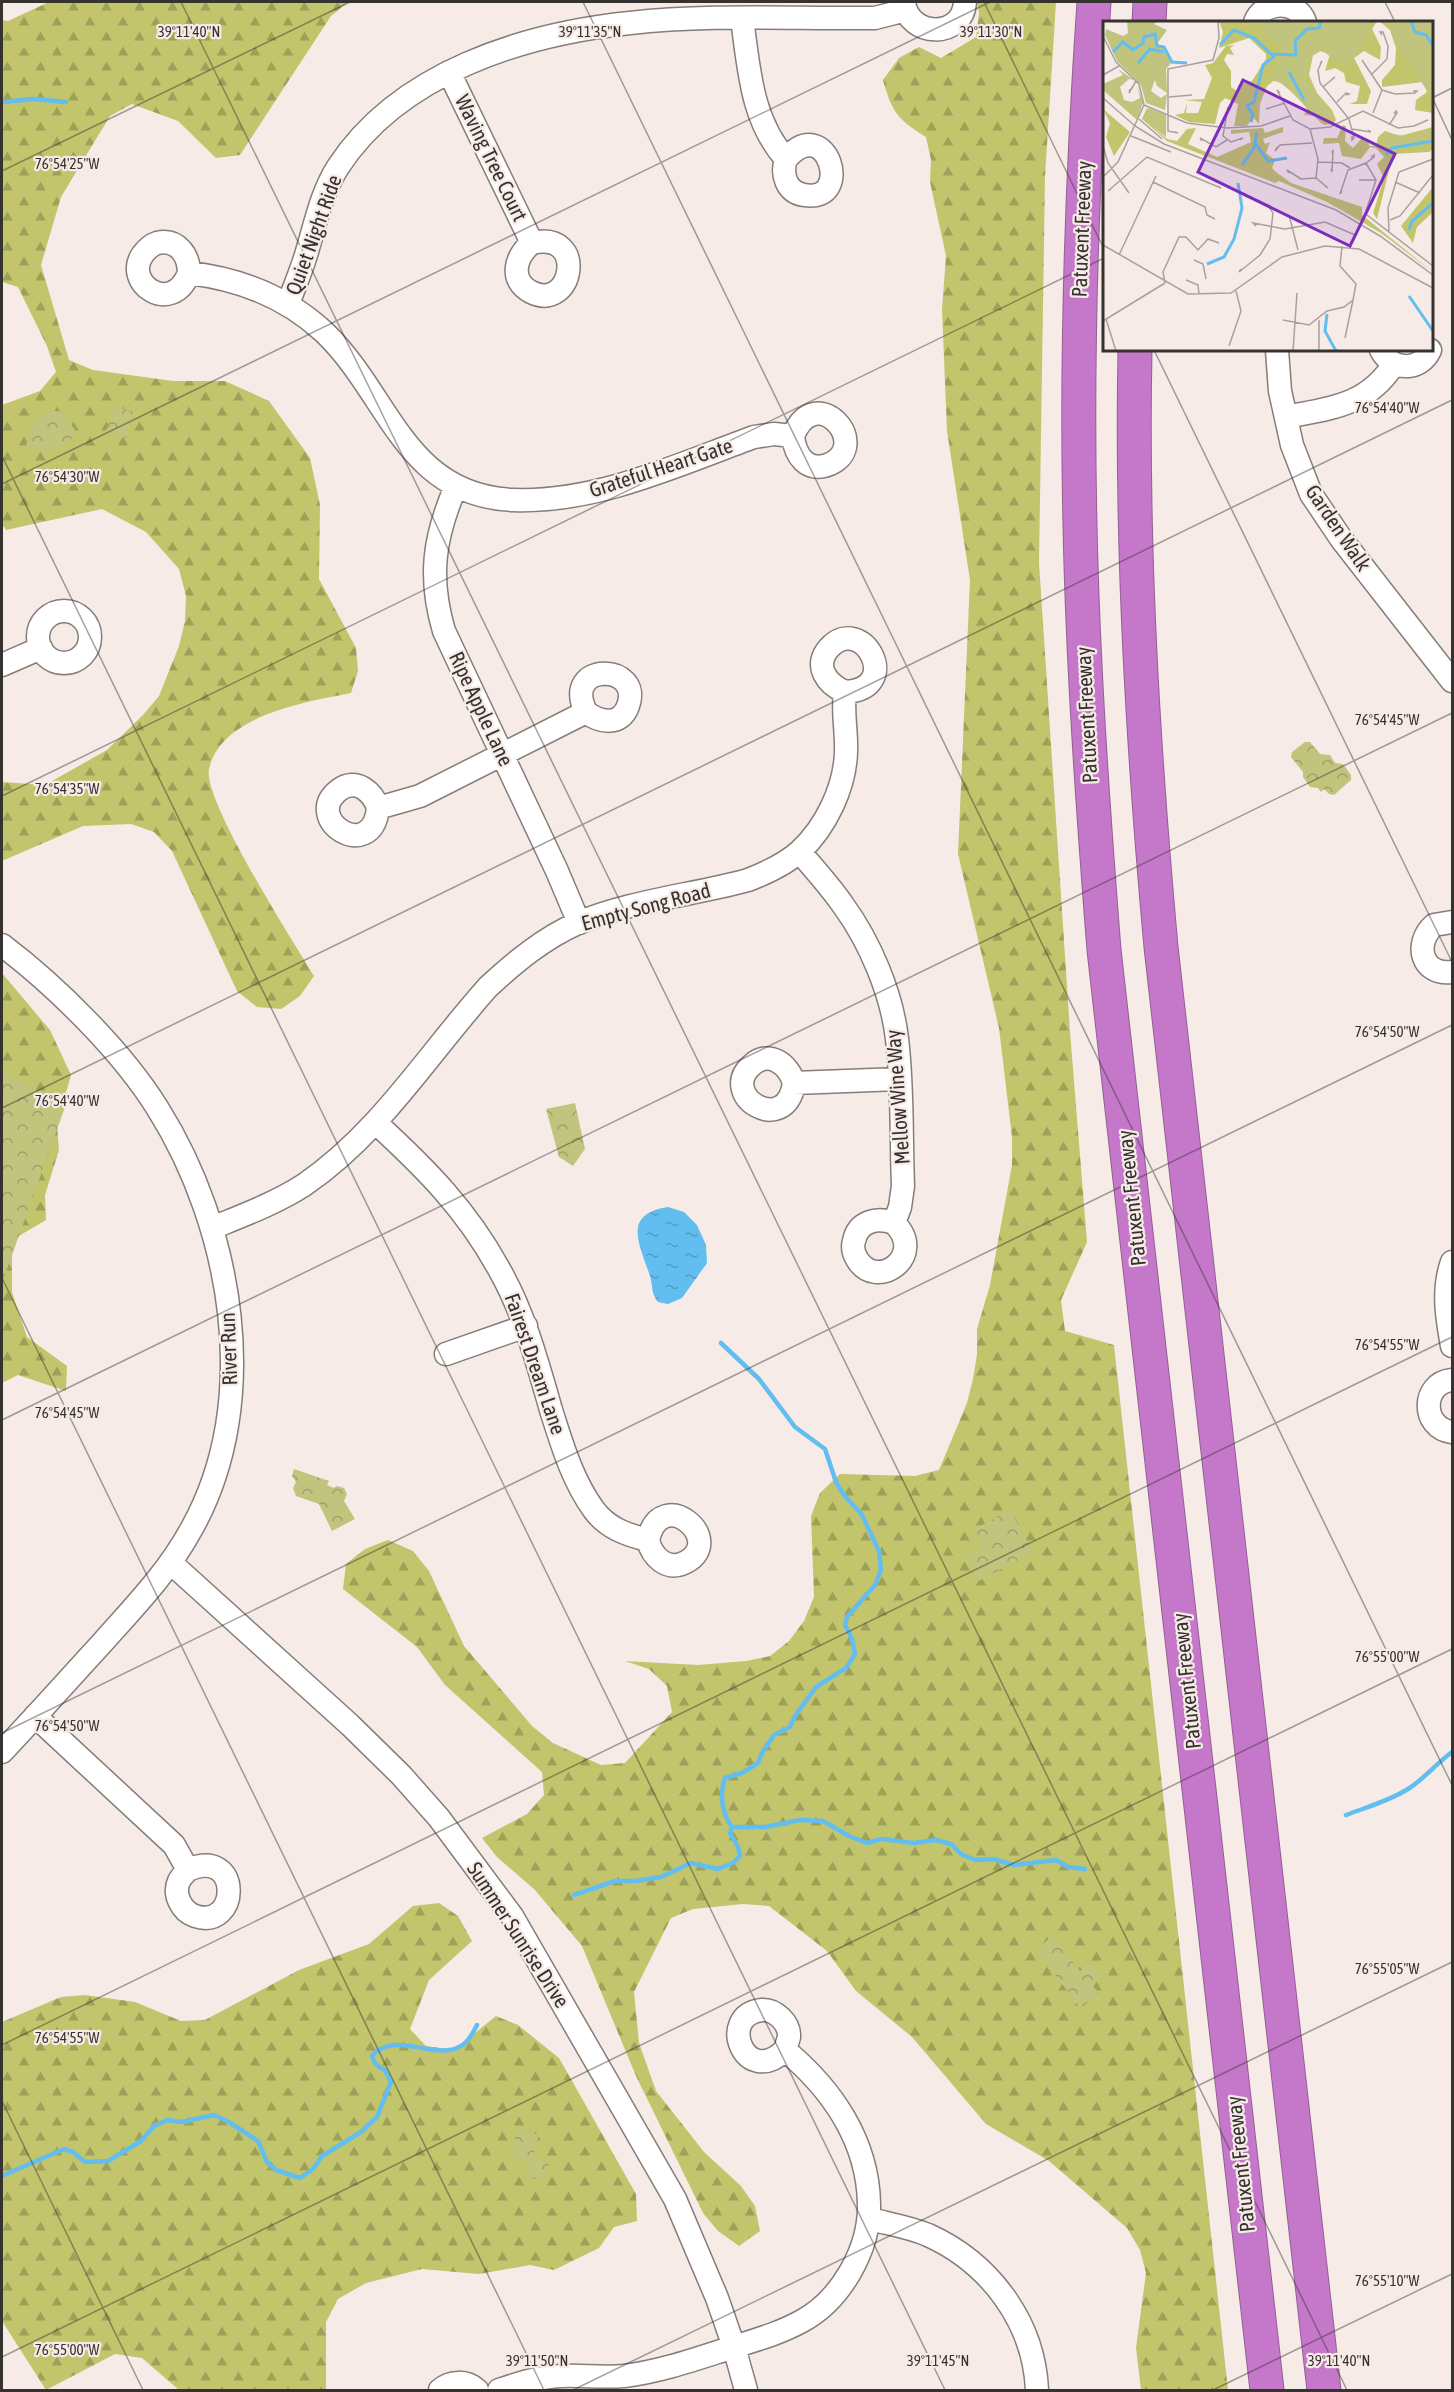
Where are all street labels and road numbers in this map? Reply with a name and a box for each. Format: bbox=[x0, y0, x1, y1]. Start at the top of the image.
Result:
street label: Waving Tree Court bbox=[451, 91, 533, 225]
street label: Patuxent Freeway bbox=[1067, 160, 1095, 298]
street label: Quiet Night Ride bbox=[280, 171, 346, 298]
street label: Grateful Heart Gate bbox=[586, 433, 735, 502]
street label: Garden Walk bbox=[1301, 480, 1376, 575]
street label: Patuxent Freeway bbox=[1070, 646, 1102, 784]
street label: Ripe Apple Lane bbox=[445, 648, 519, 770]
street label: Empty Song Road bbox=[579, 877, 713, 935]
street label: Mellow Wine Way bbox=[880, 1028, 914, 1165]
street label: Patuxent Freeway bbox=[1112, 1129, 1150, 1267]
street label: Fairest Dream Lane bbox=[501, 1290, 571, 1437]
street label: River Run bbox=[215, 1312, 241, 1386]
street label: Patuxent Freeway bbox=[1167, 1612, 1205, 1750]
street label: Summer Sunrise Drive bbox=[463, 1857, 575, 2012]
street label: Patuxent Freeway bbox=[1221, 2095, 1259, 2233]

